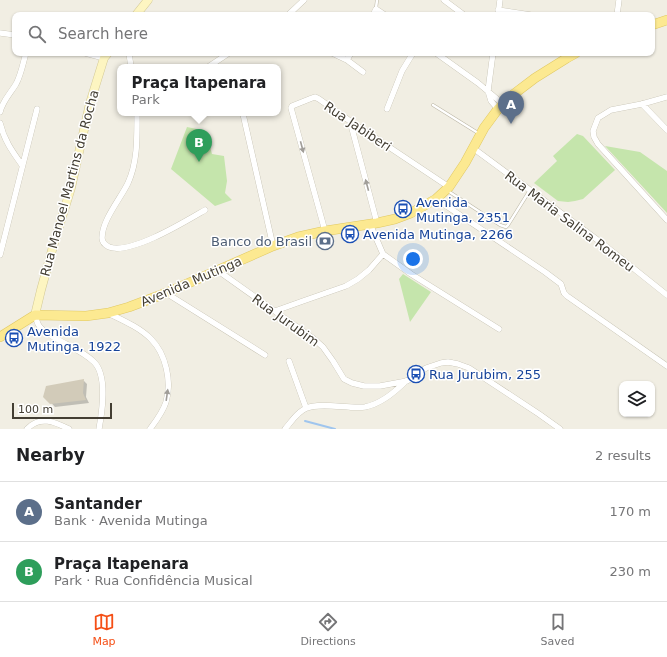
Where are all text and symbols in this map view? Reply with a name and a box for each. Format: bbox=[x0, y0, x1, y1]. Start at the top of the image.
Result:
search box bbox=[12, 12, 655, 56]
icon: search bbox=[26, 23, 48, 45]
text: Search here bbox=[58, 25, 148, 43]
popup bbox=[117, 64, 281, 116]
text: Praça Itapenara bbox=[132, 74, 266, 92]
street label: Rua Manoel Martins da Rocha bbox=[37, 88, 102, 278]
pin: A bbox=[498, 91, 524, 124]
text: Park bbox=[132, 92, 160, 107]
street label: Rua Jabiberi bbox=[321, 98, 394, 154]
pin: B bbox=[186, 129, 212, 162]
one-way arrow bbox=[299, 141, 305, 153]
street label: Rua Maria Salina Romeu bbox=[502, 168, 637, 275]
one-way arrow bbox=[364, 179, 370, 191]
place label: Avenida Mutinga, 2351 bbox=[416, 195, 510, 225]
bus stop icon: Avenida Mutinga, 2351 bbox=[393, 199, 413, 219]
bus stop icon: Avenida Mutinga, 2266 bbox=[340, 224, 360, 244]
place label: Avenida Mutinga, 2266 bbox=[363, 227, 513, 242]
bank icon: Banco do Brasil bbox=[315, 231, 335, 251]
place label: Banco do Brasil bbox=[211, 234, 312, 249]
your location bbox=[403, 249, 423, 269]
street label: Avenida Mutinga bbox=[138, 253, 244, 310]
street label: Rua Jurubim bbox=[249, 291, 322, 350]
place label: Avenida Mutinga, 1922 bbox=[27, 324, 121, 354]
bus stop icon: Avenida Mutinga, 1922 bbox=[4, 328, 24, 348]
bus stop icon: Rua Jurubim, 255 bbox=[406, 364, 426, 384]
place label: Rua Jurubim, 255 bbox=[429, 367, 541, 382]
map controls bbox=[619, 381, 655, 417]
button: layers bbox=[619, 381, 655, 417]
one-way arrow bbox=[164, 389, 170, 401]
scale bar bbox=[12, 401, 112, 420]
text: 100 m bbox=[18, 403, 53, 416]
text: Nearby bbox=[16, 445, 85, 465]
text: 2 results bbox=[595, 448, 651, 463]
text: Santander bbox=[54, 495, 142, 513]
text: A bbox=[24, 504, 34, 519]
text: 170 m bbox=[609, 504, 651, 519]
text: Bank · Avenida Mutinga bbox=[54, 513, 208, 528]
text: Praça Itapenara bbox=[54, 555, 189, 573]
text: B bbox=[24, 564, 34, 579]
text: 230 m bbox=[609, 564, 651, 579]
text: Park · Rua Confidência Musical bbox=[54, 573, 253, 588]
tab: Map bbox=[92, 611, 116, 648]
tab: Directions bbox=[300, 611, 356, 648]
tab: Saved bbox=[541, 611, 575, 648]

